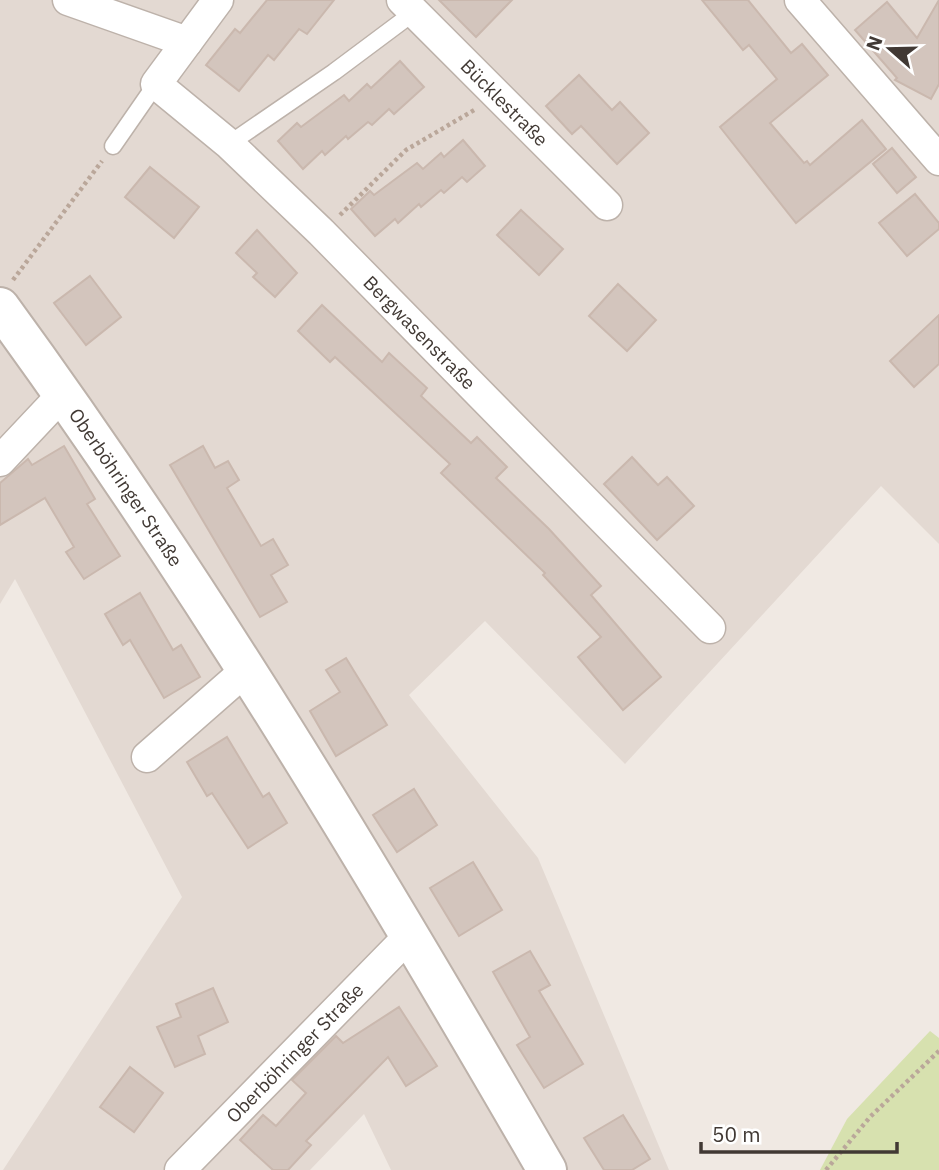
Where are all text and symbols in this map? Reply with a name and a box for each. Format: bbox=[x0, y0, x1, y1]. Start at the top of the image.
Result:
north arrow bbox=[855, 14, 925, 84]
text: N bbox=[860, 33, 888, 54]
street label: Bücklestraße bbox=[456, 54, 553, 151]
street label: Bergwasenstraße bbox=[359, 271, 481, 394]
street label: Oberböhringer Straße bbox=[64, 403, 188, 571]
street label: Oberböhringer Straße bbox=[221, 978, 368, 1128]
scale bar bbox=[701, 1110, 897, 1154]
text: 50 m bbox=[712, 1120, 761, 1148]

